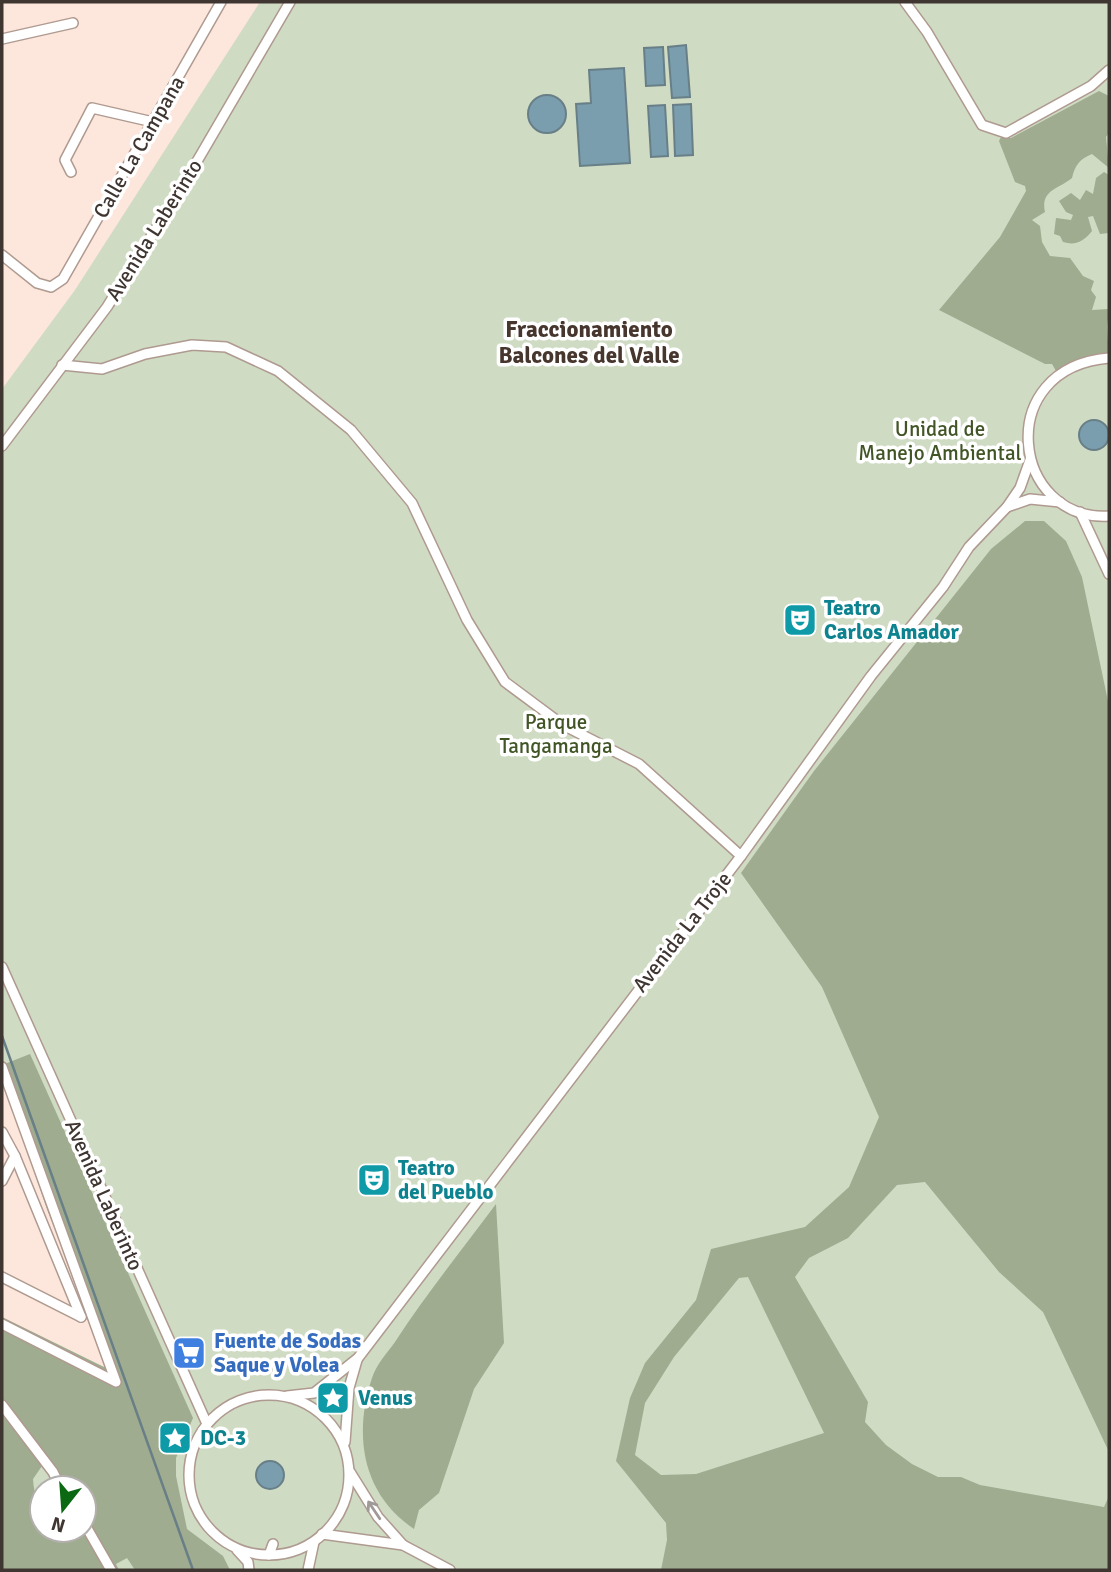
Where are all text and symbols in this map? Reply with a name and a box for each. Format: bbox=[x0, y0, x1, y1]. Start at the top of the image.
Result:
street label: Calle La Campana bbox=[88, 71, 190, 223]
street label: Avenida Laberinto bbox=[100, 154, 208, 306]
district label: Fraccionamiento Balcones del Valle bbox=[498, 315, 680, 370]
park label: Unidad de Manejo Ambiental bbox=[858, 416, 1022, 466]
place label: Teatro Carlos Amador bbox=[824, 595, 959, 645]
theatre icon: Teatro Carlos Amador bbox=[781, 601, 819, 639]
park label: Parque Tangamanga bbox=[499, 709, 613, 759]
street label: Avenida La Troje bbox=[627, 867, 737, 997]
street label: Avenida Laberinto bbox=[59, 1116, 149, 1274]
place label: Teatro del Pueblo bbox=[398, 1155, 494, 1205]
theatre icon: Teatro del Pueblo bbox=[355, 1161, 393, 1199]
place label: Fuente de Sodas Saque y Volea bbox=[214, 1328, 361, 1378]
supermarket icon: Fuente de Sodas Saque y Volea bbox=[170, 1334, 208, 1372]
place icon: Venus bbox=[314, 1379, 352, 1417]
place label: Venus bbox=[358, 1385, 412, 1411]
place icon: DC-3 bbox=[156, 1419, 194, 1457]
place label: DC-3 bbox=[200, 1425, 246, 1451]
north arrow bbox=[28, 1474, 98, 1544]
one-way arrow bbox=[367, 1501, 382, 1520]
text: N bbox=[48, 1511, 68, 1538]

